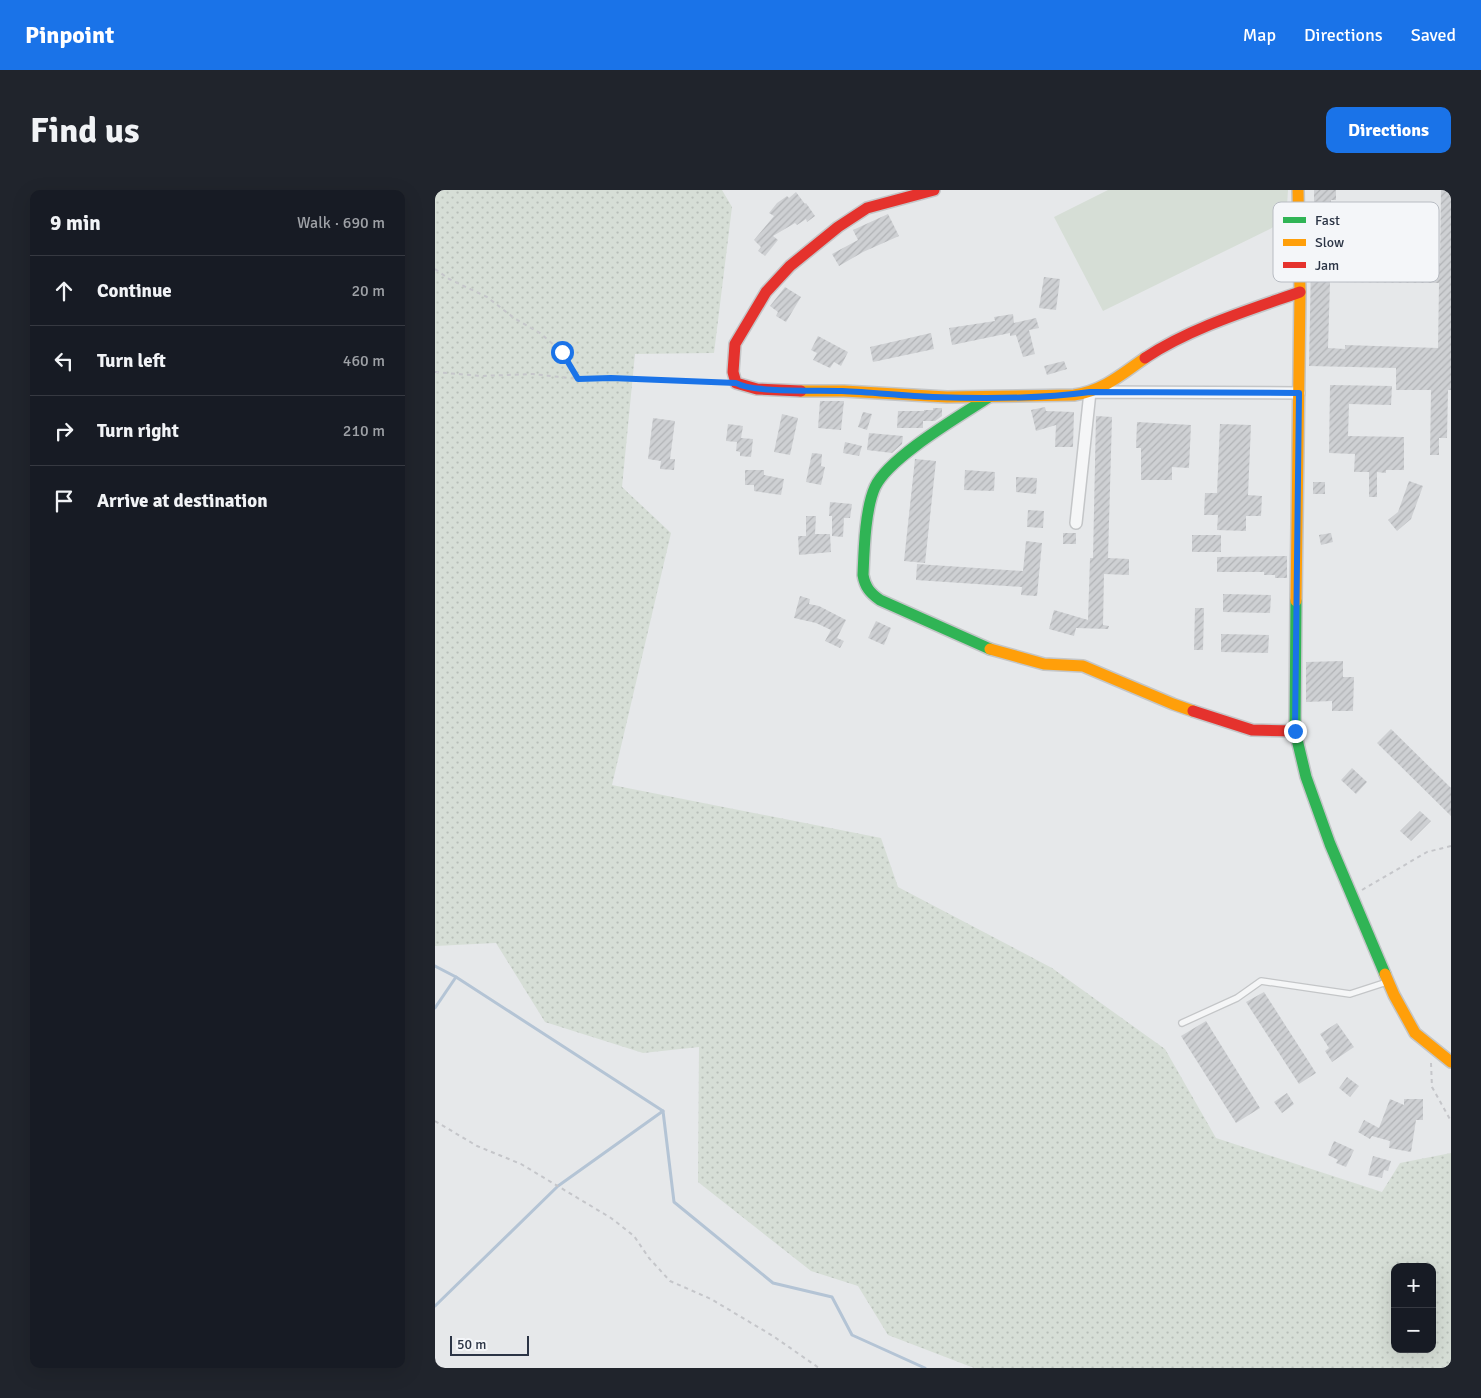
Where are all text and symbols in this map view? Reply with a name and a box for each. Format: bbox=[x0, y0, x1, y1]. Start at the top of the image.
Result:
text: Pinpoint bbox=[25, 20, 114, 50]
text: Map bbox=[1243, 24, 1276, 46]
text: Directions bbox=[1304, 24, 1383, 46]
text: Saved bbox=[1411, 24, 1456, 46]
button: Directions bbox=[1326, 107, 1451, 153]
text: Find us bbox=[30, 109, 140, 152]
legend bbox=[1273, 202, 1439, 282]
text: 9 min bbox=[50, 210, 101, 236]
text: Fast bbox=[1315, 212, 1340, 229]
text: Walk · 690 m bbox=[297, 213, 385, 233]
text: Slow bbox=[1315, 234, 1344, 251]
text: Jam bbox=[1315, 257, 1339, 274]
icon: ahead bbox=[50, 277, 78, 305]
text: Continue bbox=[97, 279, 172, 303]
text: 20 m bbox=[351, 281, 385, 301]
route start bbox=[551, 341, 574, 364]
icon: left bbox=[50, 347, 78, 375]
text: Turn left bbox=[97, 349, 166, 373]
text: 460 m bbox=[343, 351, 385, 371]
icon: right bbox=[50, 417, 78, 445]
text: Turn right bbox=[97, 419, 179, 443]
text: 210 m bbox=[343, 421, 385, 441]
icon: arrive bbox=[50, 487, 78, 515]
text: Arrive at destination bbox=[97, 489, 268, 513]
route end bbox=[1284, 720, 1307, 743]
map controls bbox=[1391, 1263, 1436, 1353]
button: + bbox=[1391, 1263, 1436, 1308]
button: − bbox=[1391, 1308, 1436, 1353]
scale bar bbox=[450, 1333, 529, 1356]
text: 50 m bbox=[457, 1336, 486, 1353]

